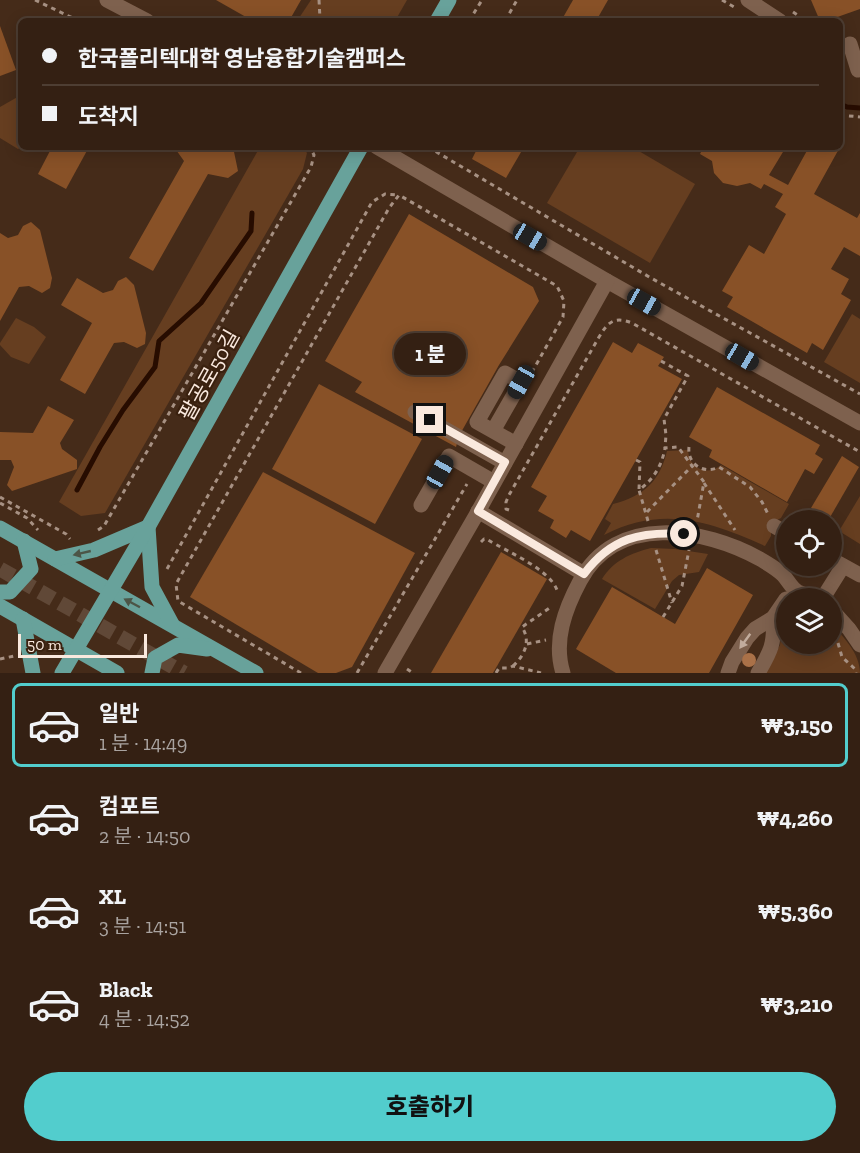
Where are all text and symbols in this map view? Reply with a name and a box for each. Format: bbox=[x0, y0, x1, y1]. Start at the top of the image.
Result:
text: 한국폴리텍대학 영남융합기술캠퍼스 bbox=[78, 45, 406, 72]
text: 도착지 bbox=[78, 103, 139, 130]
car bbox=[510, 220, 550, 254]
car bbox=[624, 285, 664, 319]
street label: 팔공로50길 bbox=[174, 325, 244, 425]
callout: 1 분 bbox=[394, 333, 466, 375]
car bbox=[722, 340, 762, 374]
text: 1 분 bbox=[415, 342, 445, 366]
car bbox=[504, 362, 538, 402]
route end bbox=[416, 406, 443, 433]
car bbox=[423, 452, 457, 492]
map controls bbox=[776, 510, 842, 654]
button: locate bbox=[776, 510, 842, 576]
route start bbox=[670, 520, 697, 547]
one-way arrow bbox=[73, 548, 91, 558]
button: layers bbox=[776, 588, 842, 654]
one-way arrow bbox=[123, 598, 140, 608]
scale bar bbox=[18, 631, 147, 658]
one-way arrow bbox=[740, 633, 752, 648]
text: 50 m bbox=[27, 635, 62, 654]
icon: car bbox=[27, 698, 81, 752]
text: 일반 bbox=[99, 700, 139, 727]
text: ₩3,150 bbox=[761, 712, 833, 739]
text: 1 분 · 14:49 bbox=[99, 731, 187, 755]
icon: car bbox=[27, 791, 81, 845]
text: 컴포트 bbox=[99, 793, 160, 820]
text: ₩4,260 bbox=[757, 805, 833, 832]
text: 2 분 · 14:50 bbox=[99, 824, 190, 848]
text: XL bbox=[99, 883, 126, 910]
icon: car bbox=[27, 884, 81, 938]
text: ₩5,360 bbox=[758, 898, 833, 925]
text: 3 분 · 14:51 bbox=[99, 914, 186, 938]
text: Black bbox=[99, 976, 153, 1003]
icon: car bbox=[27, 977, 81, 1031]
text: ₩3,210 bbox=[760, 991, 833, 1018]
text: 4 분 · 14:52 bbox=[99, 1007, 190, 1031]
button: 호출하기 bbox=[24, 1072, 836, 1141]

